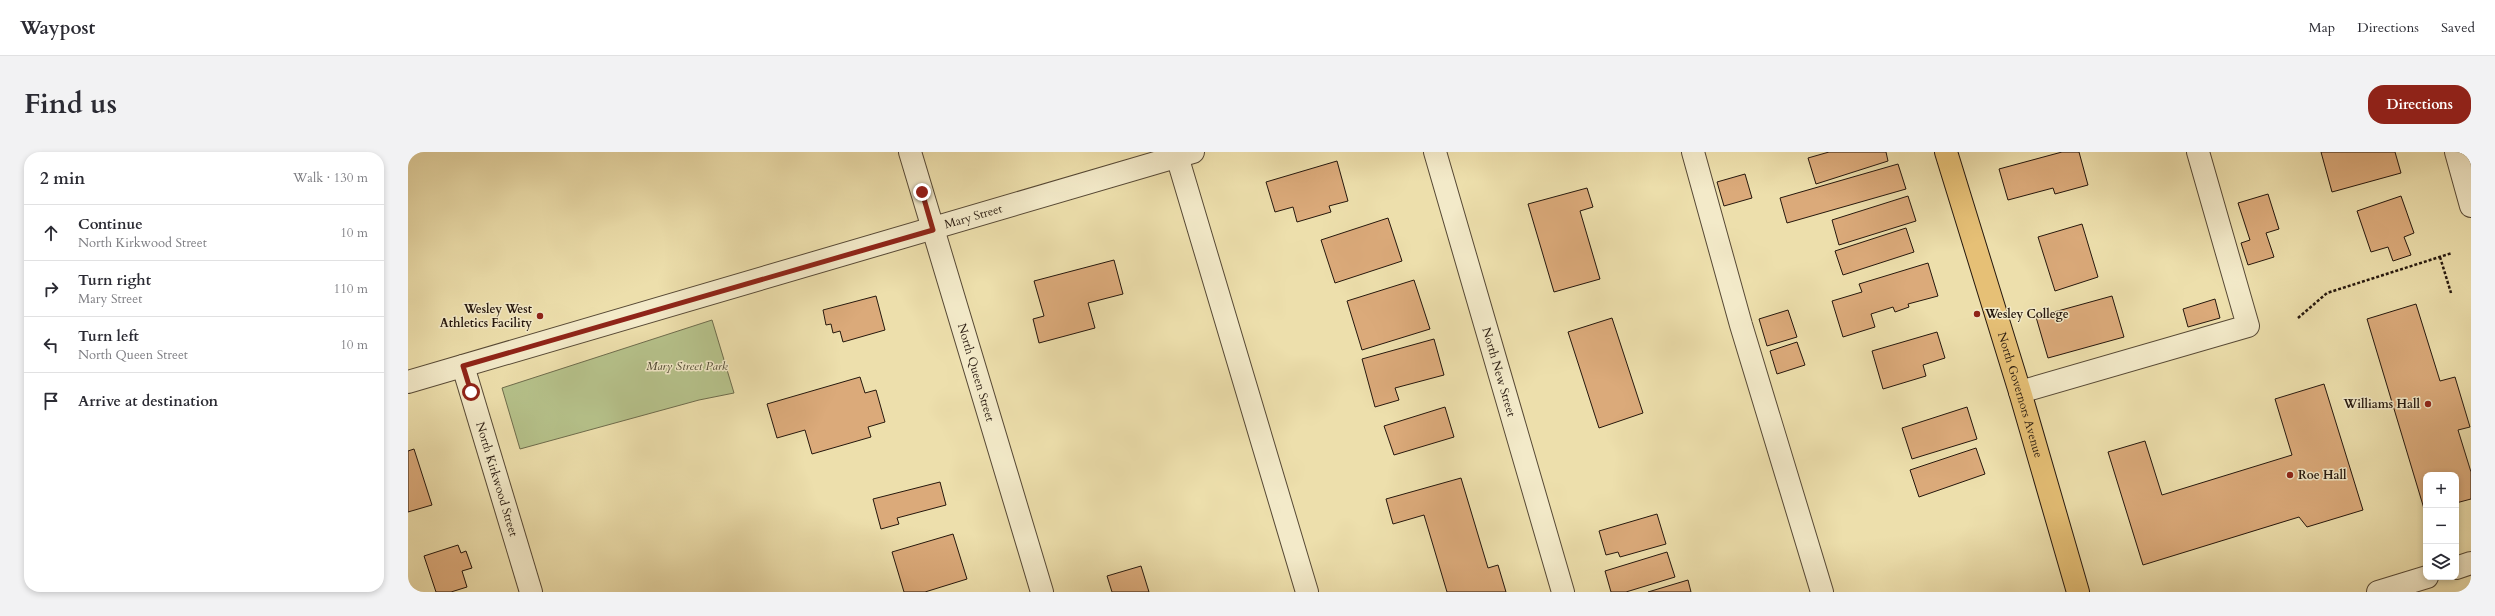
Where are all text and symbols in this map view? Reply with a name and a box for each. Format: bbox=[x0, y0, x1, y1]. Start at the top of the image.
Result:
text: Waypost bbox=[20, 15, 95, 41]
text: Map bbox=[2309, 18, 2335, 37]
text: Directions bbox=[2357, 18, 2419, 37]
text: Saved bbox=[2441, 18, 2475, 37]
text: Find us bbox=[24, 85, 117, 123]
button: Directions bbox=[2368, 85, 2471, 124]
text: 2 min bbox=[40, 167, 85, 190]
text: Walk · 130 m bbox=[293, 169, 368, 187]
route end bbox=[913, 183, 931, 201]
street label: Mary Street bbox=[942, 200, 1004, 232]
text: Continue bbox=[78, 214, 143, 234]
icon: ahead bbox=[40, 222, 62, 244]
text: 10 m bbox=[340, 224, 368, 242]
text: North Kirkwood Street bbox=[78, 234, 207, 252]
text: Turn right bbox=[78, 270, 151, 290]
icon: right bbox=[40, 278, 62, 300]
text: 110 m bbox=[334, 280, 368, 298]
text: Mary Street bbox=[78, 290, 142, 308]
place label: Wesley West Athletics Facility bbox=[440, 301, 533, 331]
place label: Wesley College bbox=[1984, 306, 2069, 322]
marker: Wesley College bbox=[1972, 309, 1982, 319]
marker: Wesley West Athletics Facility bbox=[535, 311, 545, 321]
street label: North Queen Street bbox=[954, 321, 998, 423]
street label: North New Street bbox=[1478, 325, 1520, 419]
text: Turn left bbox=[78, 326, 139, 346]
street label: North Governors Avenue bbox=[1994, 330, 2047, 460]
icon: left bbox=[40, 334, 62, 356]
text: 10 m bbox=[340, 336, 368, 354]
text: North Queen Street bbox=[78, 346, 188, 364]
park label: Mary Street Park bbox=[646, 358, 728, 374]
route start bbox=[462, 383, 480, 401]
icon: arrive bbox=[40, 390, 62, 412]
text: Arrive at destination bbox=[78, 391, 218, 411]
place label: Williams Hall bbox=[2343, 396, 2420, 412]
marker: Williams Hall bbox=[2423, 399, 2433, 409]
street label: North Kirkwood Street bbox=[472, 420, 522, 538]
place label: Roe Hall bbox=[2298, 467, 2347, 483]
marker: Roe Hall bbox=[2285, 470, 2295, 480]
map controls bbox=[2423, 472, 2459, 580]
button: + bbox=[2423, 472, 2459, 508]
button: − bbox=[2423, 508, 2459, 544]
button: layers bbox=[2423, 544, 2459, 580]

